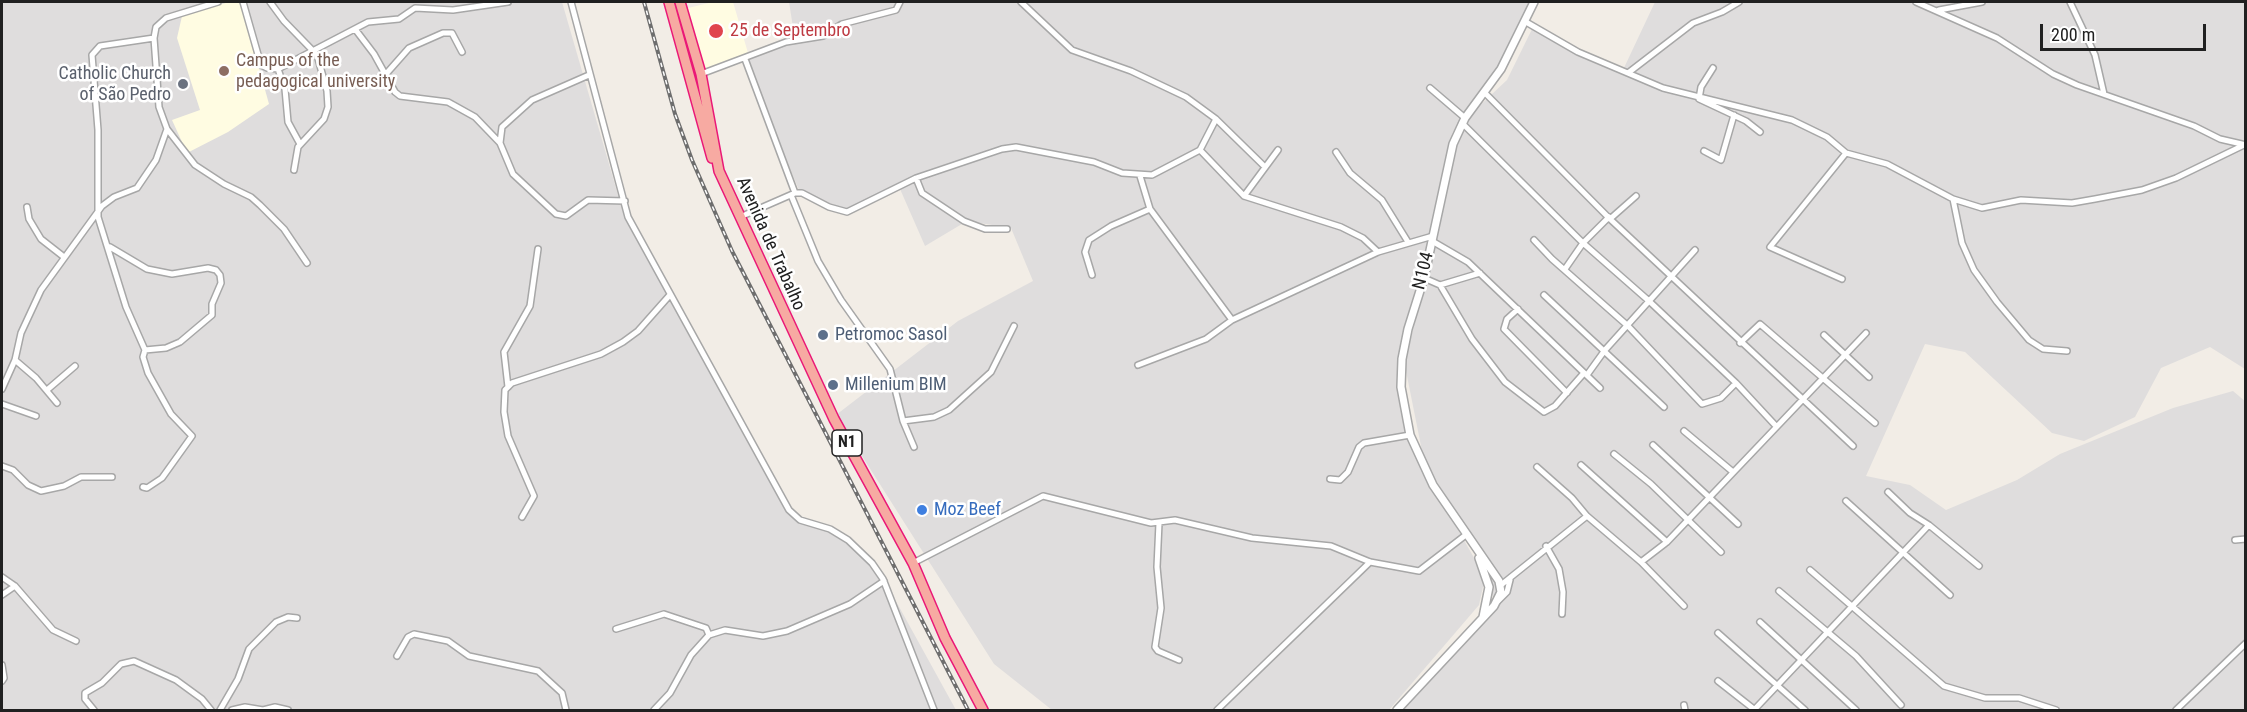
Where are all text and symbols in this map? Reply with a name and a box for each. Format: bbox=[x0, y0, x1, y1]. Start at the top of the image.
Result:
scale bar bbox=[2043, 12, 2210, 50]
place label: 25 de Septembro bbox=[730, 20, 851, 42]
marker: 25 de Septembro bbox=[707, 22, 725, 40]
text: 200 m bbox=[2051, 24, 2095, 45]
place label: Campus of the pedagogical university bbox=[236, 50, 395, 92]
place label: Catholic Church of São Pedro bbox=[58, 63, 171, 106]
marker: Campus of the pedagogical university bbox=[217, 64, 231, 78]
marker: Catholic Church of São Pedro bbox=[176, 77, 190, 91]
street label: Avenida de Trabalho bbox=[731, 174, 809, 314]
street label: N104 bbox=[1409, 250, 1439, 292]
place label: Petromoc Sasol bbox=[835, 324, 947, 346]
marker: Petromoc Sasol bbox=[816, 328, 830, 342]
place label: Millenium BIM bbox=[845, 374, 947, 396]
marker: Millenium BIM bbox=[826, 378, 840, 392]
road number: N1 bbox=[832, 430, 862, 456]
place label: Moz Beef bbox=[934, 499, 1001, 521]
marker: Moz Beef bbox=[915, 503, 929, 517]

